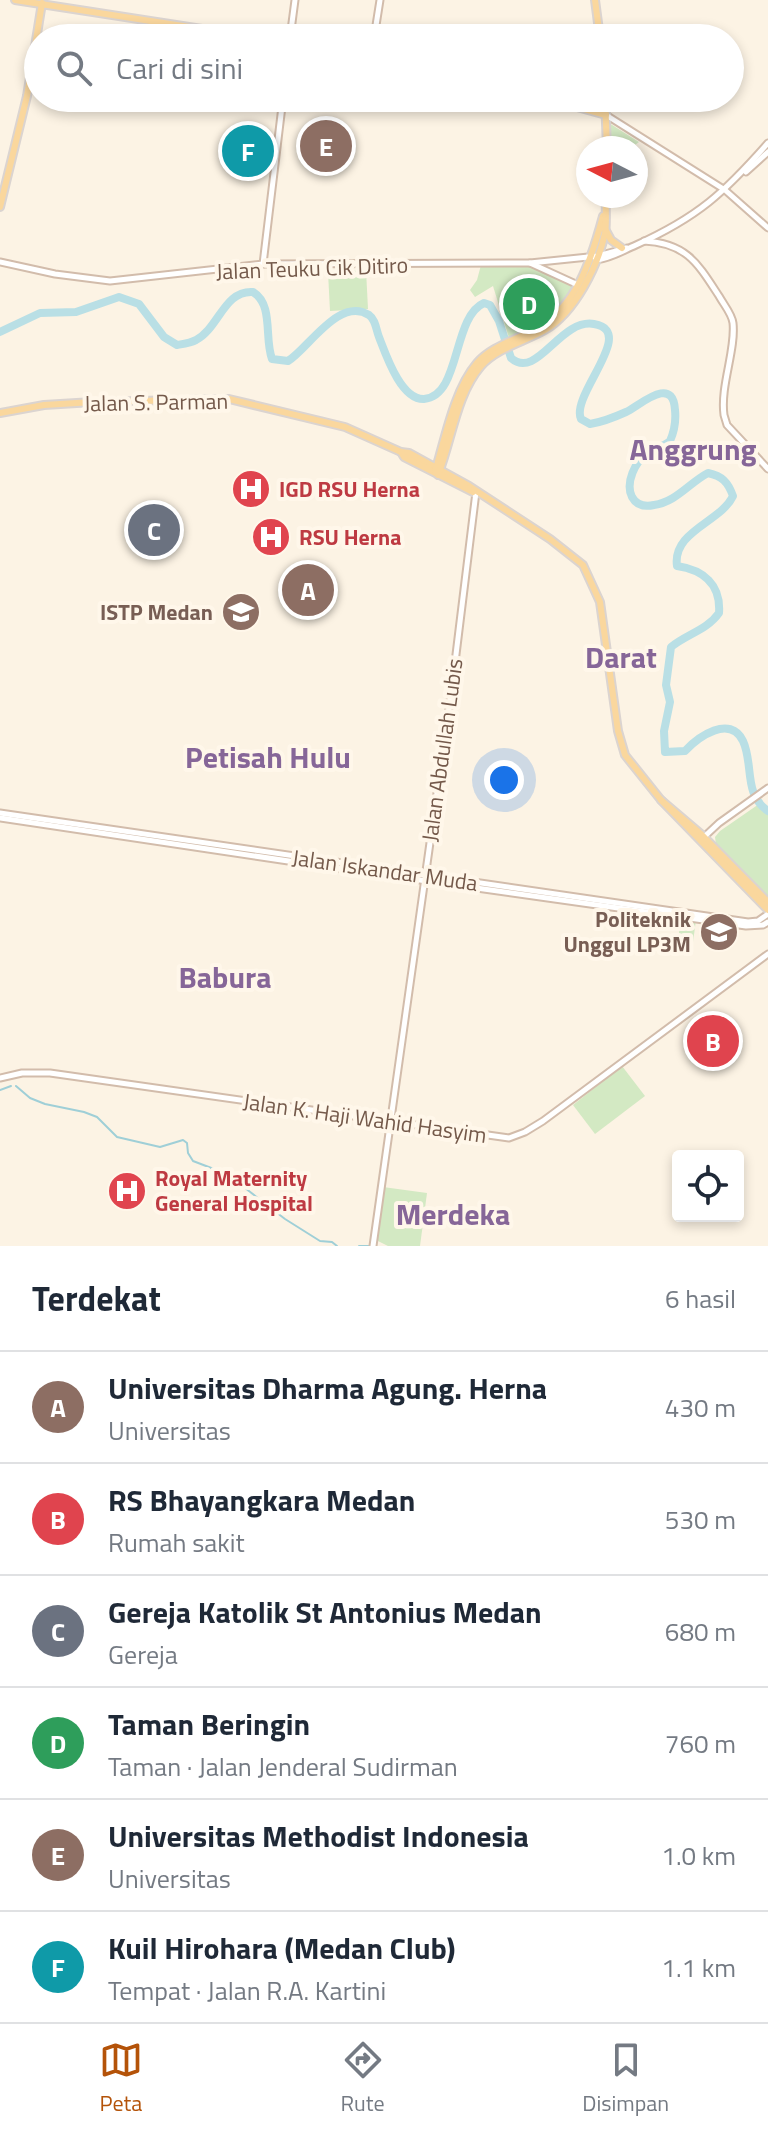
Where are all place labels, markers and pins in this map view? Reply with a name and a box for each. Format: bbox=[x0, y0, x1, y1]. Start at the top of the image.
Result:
pin: E bbox=[300, 116, 352, 176]
pin: F bbox=[222, 121, 274, 181]
pin: D bbox=[503, 274, 555, 334]
hospital icon: IGD RSU Herna bbox=[230, 468, 272, 510]
place label: IGD RSU Herna bbox=[279, 472, 420, 506]
pin: C bbox=[128, 500, 180, 560]
hospital icon: RSU Herna bbox=[250, 516, 292, 558]
place label: RSU Herna bbox=[299, 520, 401, 554]
pin: A bbox=[282, 560, 334, 620]
school or university icon: ISTP Medan bbox=[220, 591, 262, 633]
place label: ISTP Medan bbox=[100, 595, 213, 629]
place label: Politeknik Unggul LP3M bbox=[564, 902, 692, 961]
school or university icon: Politeknik Unggul LP3M bbox=[698, 911, 740, 953]
pin: B bbox=[687, 1011, 739, 1071]
place label: Royal Maternity General Hospital bbox=[155, 1161, 313, 1220]
hospital icon: Royal Maternity General Hospital bbox=[106, 1170, 148, 1212]

